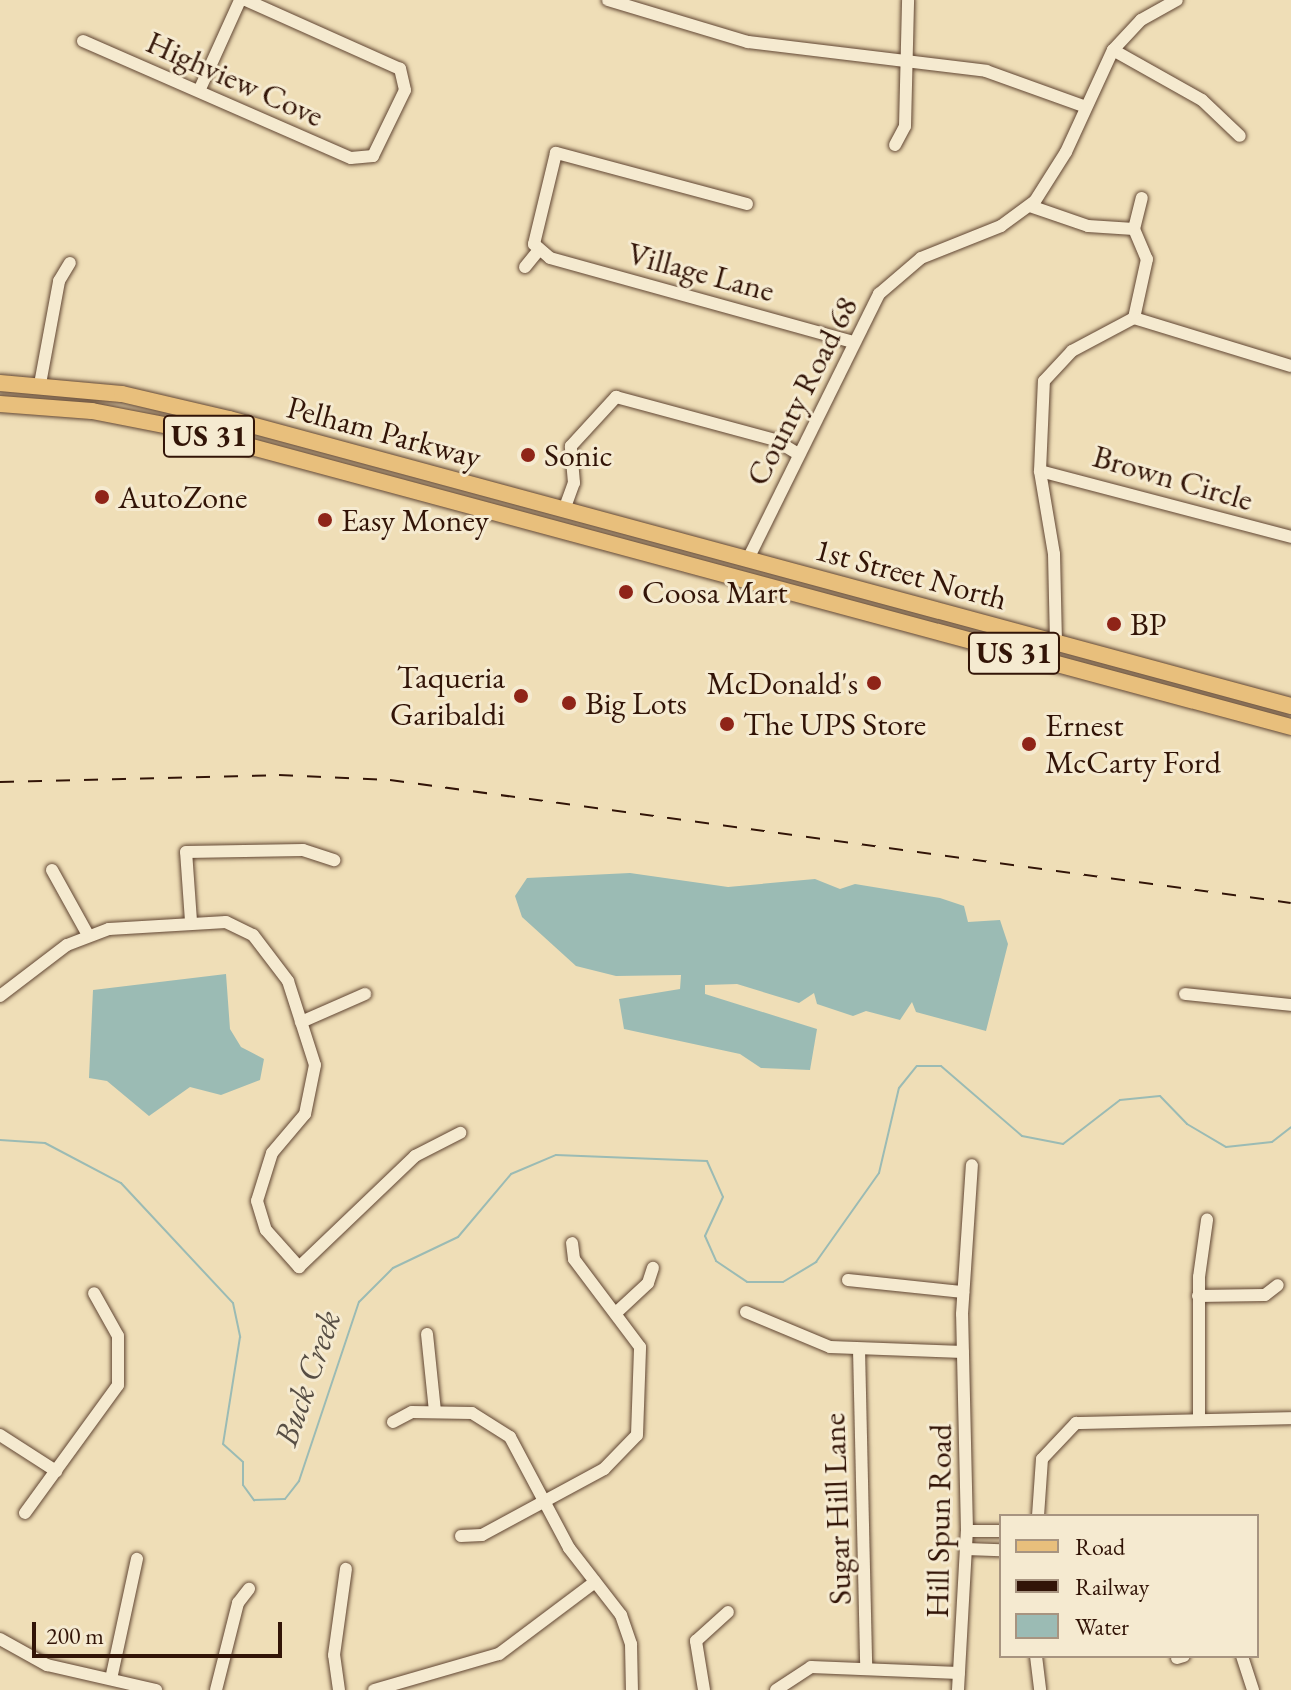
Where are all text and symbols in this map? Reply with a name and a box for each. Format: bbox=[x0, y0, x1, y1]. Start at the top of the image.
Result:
street label: Highview Cove bbox=[140, 23, 330, 135]
street label: Village Lane bbox=[623, 234, 779, 310]
street label: County Road 68 bbox=[738, 290, 866, 492]
street label: Pelham Parkway bbox=[283, 388, 485, 476]
road number: US 31 bbox=[161, 410, 257, 462]
place label: Sonic bbox=[544, 436, 612, 474]
street label: Brown Circle bbox=[1089, 437, 1257, 519]
marker: Sonic bbox=[519, 446, 537, 464]
place label: AutoZone bbox=[118, 478, 247, 516]
marker: AutoZone bbox=[93, 488, 111, 506]
place label: Easy Money bbox=[341, 501, 489, 539]
marker: Easy Money bbox=[316, 511, 334, 529]
street label: 1st Street North bbox=[811, 530, 1011, 618]
place label: Coosa Mart bbox=[642, 573, 788, 611]
marker: Coosa Mart bbox=[617, 583, 635, 601]
place label: BP bbox=[1130, 605, 1166, 643]
marker: BP bbox=[1105, 615, 1123, 633]
road number: US 31 bbox=[966, 627, 1062, 679]
place label: Taqueria Garibaldi bbox=[390, 659, 505, 734]
place label: McDonald's bbox=[707, 664, 858, 702]
marker: McDonald's bbox=[865, 674, 883, 692]
place label: Big Lots bbox=[585, 684, 687, 722]
marker: Taqueria Garibaldi bbox=[512, 687, 530, 705]
marker: Big Lots bbox=[560, 694, 578, 712]
place label: The UPS Store bbox=[743, 705, 926, 743]
place label: Ernest McCarty Ford bbox=[1045, 707, 1221, 782]
marker: The UPS Store bbox=[718, 715, 736, 733]
marker: Ernest McCarty Ford bbox=[1020, 735, 1038, 753]
water label: Buck Creek bbox=[265, 1305, 349, 1451]
street label: Sugar Hill Lane bbox=[814, 1412, 860, 1606]
street label: Hill Spun Road bbox=[918, 1424, 960, 1618]
legend bbox=[999, 1514, 1259, 1658]
text: Road bbox=[1075, 1531, 1125, 1562]
text: Railway bbox=[1075, 1571, 1149, 1602]
scale bar bbox=[36, 1606, 286, 1656]
text: Water bbox=[1075, 1611, 1129, 1642]
text: 200 m bbox=[46, 1620, 104, 1651]

